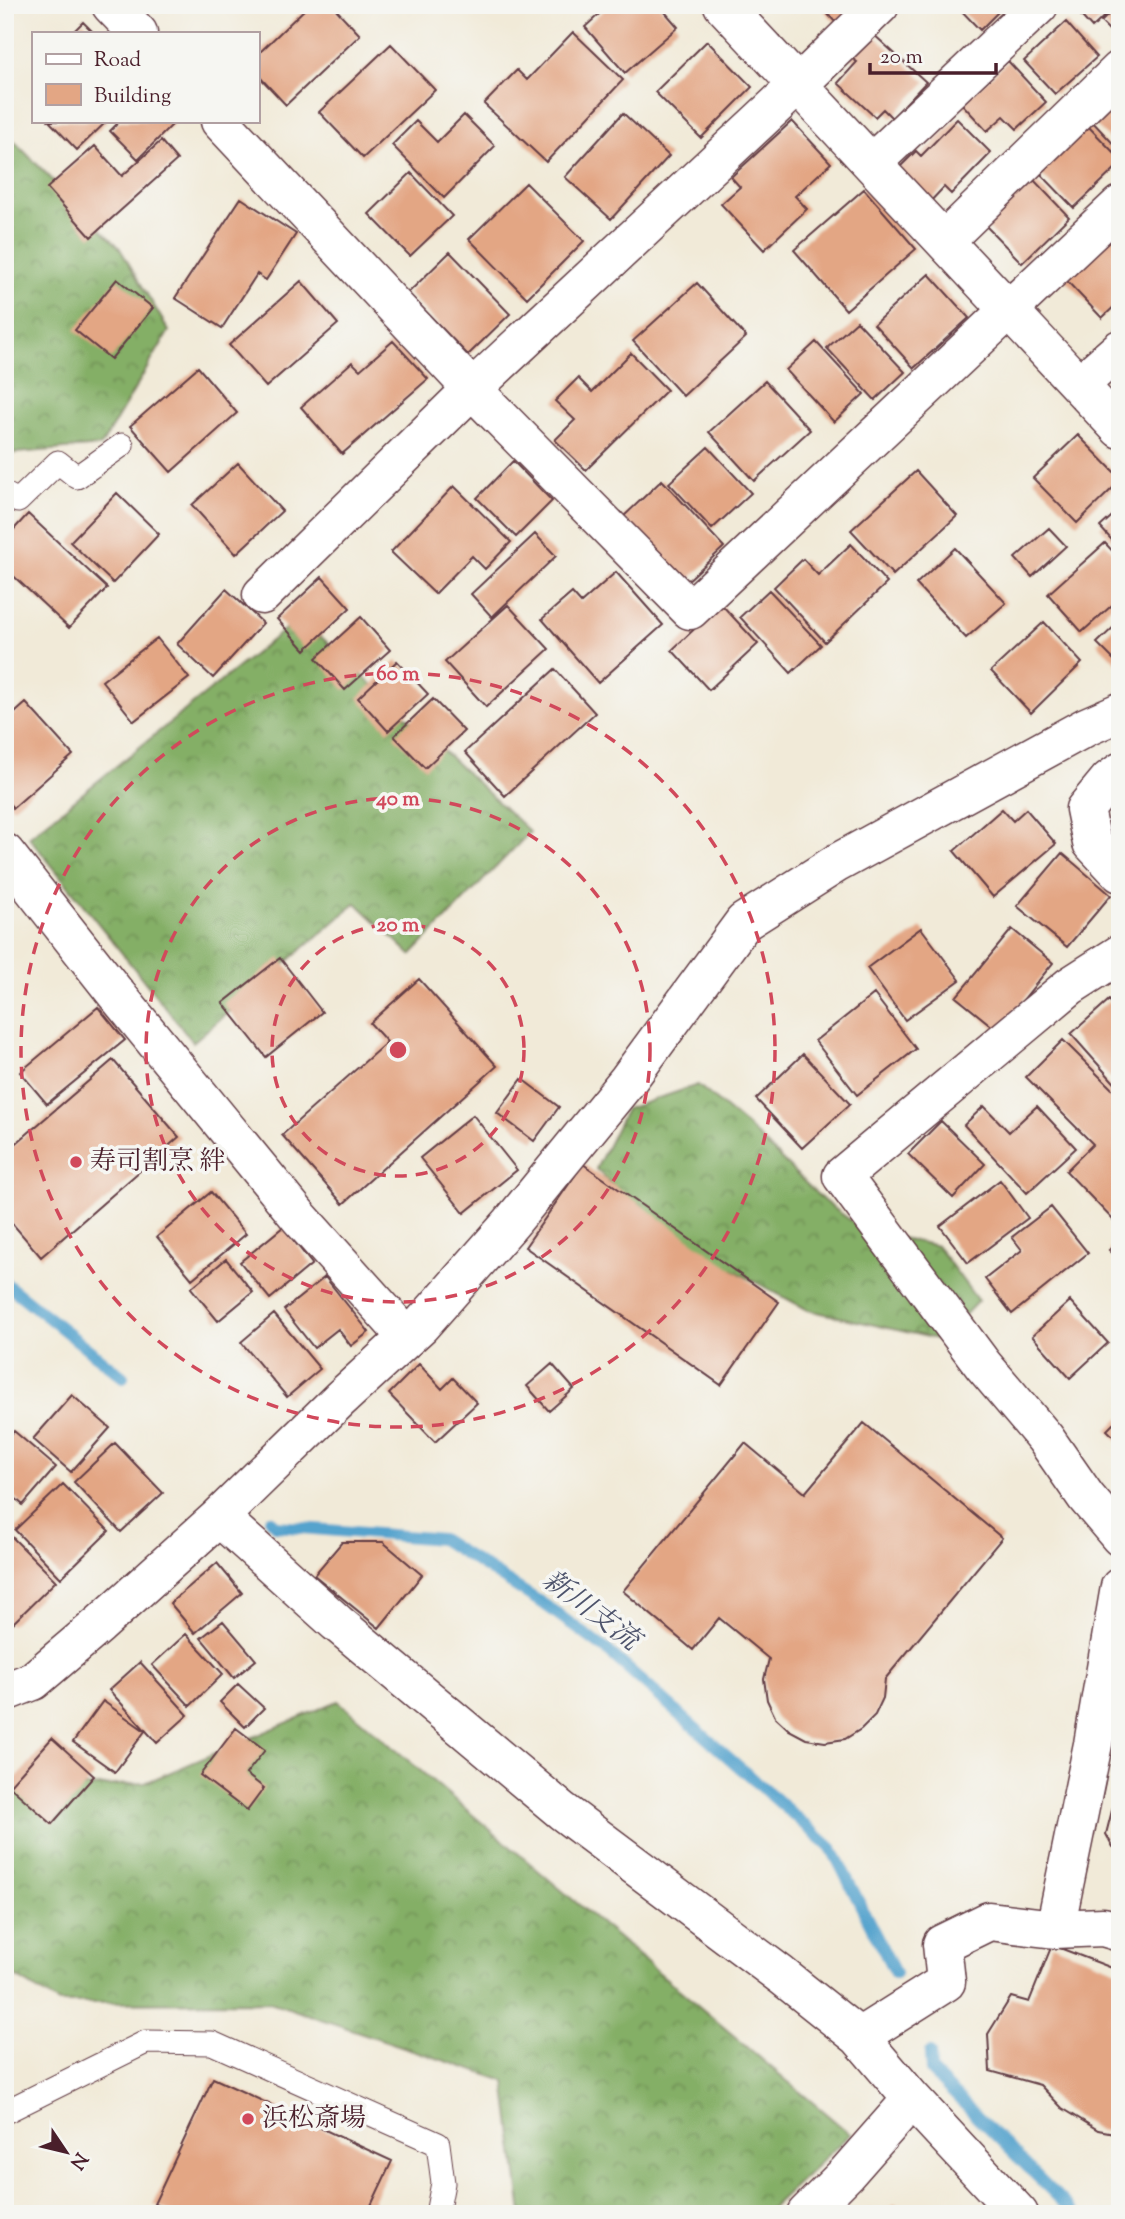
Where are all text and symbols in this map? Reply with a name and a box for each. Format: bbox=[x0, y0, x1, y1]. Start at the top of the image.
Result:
legend bbox=[32, 32, 259, 122]
scale bar bbox=[870, 32, 996, 76]
text: 20 m bbox=[880, 43, 923, 73]
text: Road bbox=[94, 46, 141, 76]
text: Building bbox=[94, 82, 171, 112]
text: 60 m bbox=[376, 660, 420, 690]
text: 40 m bbox=[375, 785, 420, 815]
text: 20 m bbox=[377, 911, 420, 941]
centre of rings bbox=[386, 1038, 410, 1062]
place label: 寿司割烹 絆 bbox=[90, 1144, 226, 1181]
marker: 寿司割烹 絆 bbox=[68, 1154, 84, 1170]
water label: 新川支流 bbox=[533, 1561, 650, 1663]
place label: 浜松斎場 bbox=[262, 2101, 366, 2138]
marker: 浜松斎場 bbox=[240, 2111, 256, 2127]
north arrow bbox=[32, 2118, 102, 2188]
text: N bbox=[62, 2146, 93, 2174]

